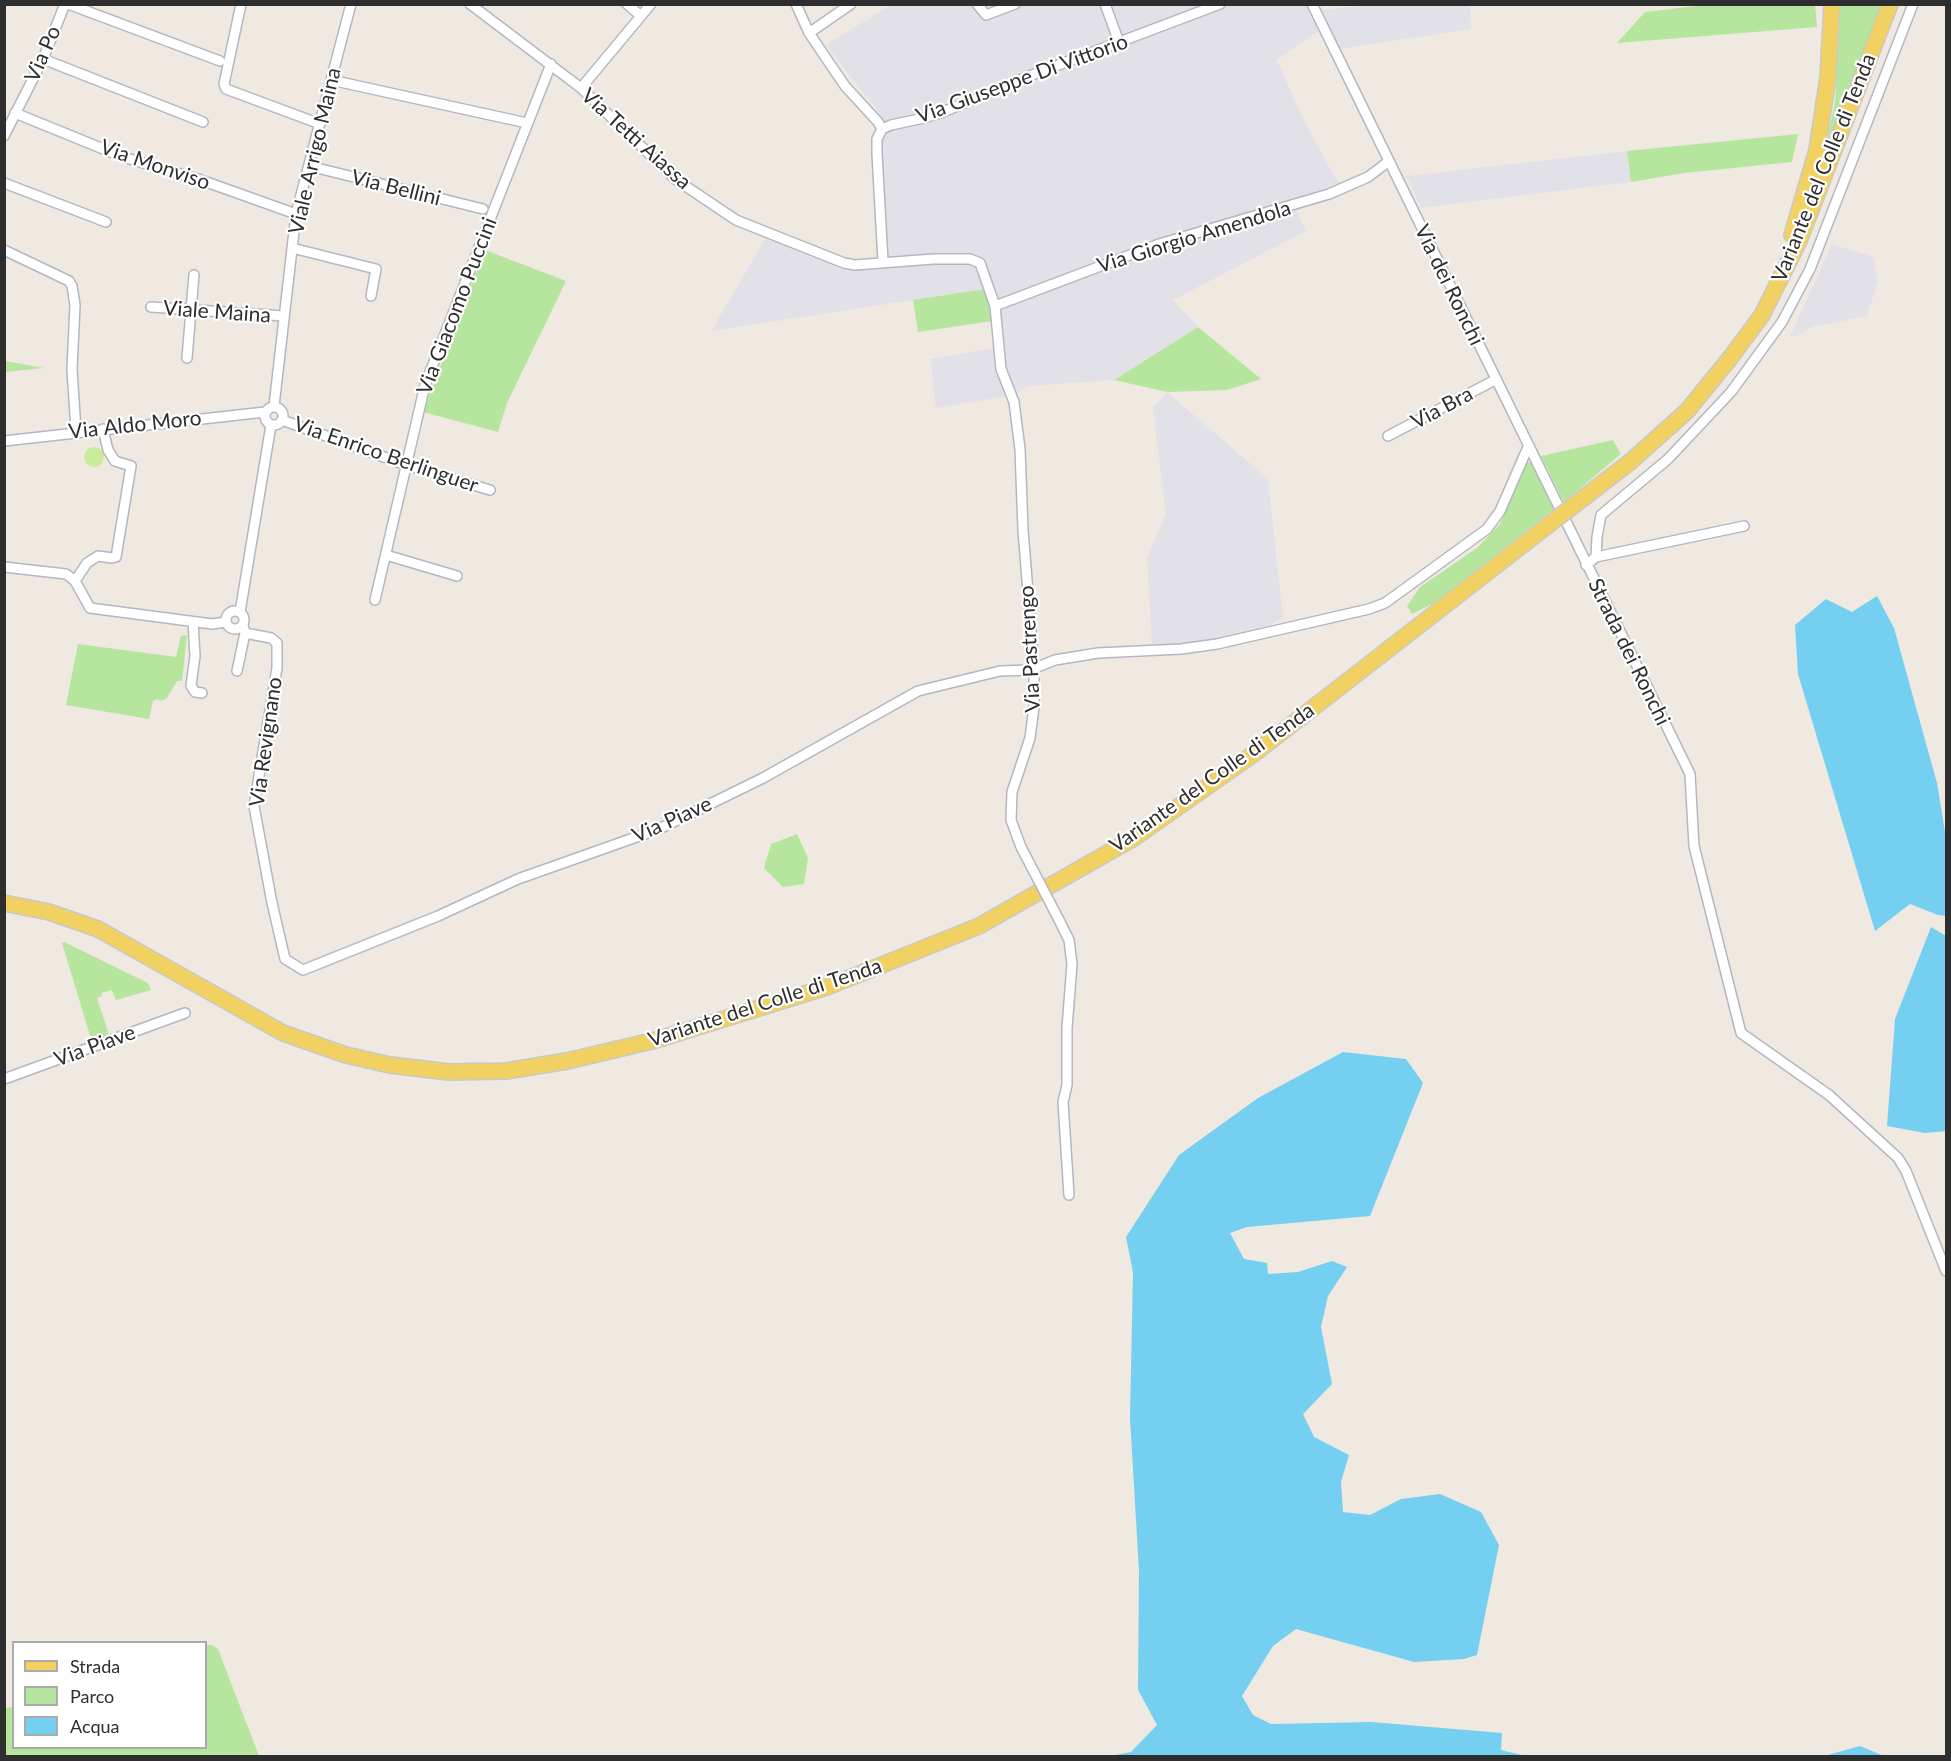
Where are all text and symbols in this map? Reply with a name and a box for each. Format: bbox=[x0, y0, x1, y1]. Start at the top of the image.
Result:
street label: Via Po bbox=[19, 22, 67, 86]
street label: Via Giuseppe Di Vittorio bbox=[913, 29, 1131, 129]
street label: Variante del Colle di Tenda bbox=[1767, 50, 1881, 286]
street label: Viale Arrigo Maina bbox=[284, 65, 346, 237]
street label: Via Tetti Aiassa bbox=[576, 83, 696, 195]
street label: Via Monviso bbox=[97, 134, 213, 196]
street label: Via Bellini bbox=[349, 165, 443, 211]
street label: Via Giorgio Amendola bbox=[1094, 196, 1294, 278]
street label: Via Giacomo Puccini bbox=[412, 214, 502, 398]
street label: Via dei Ronchi bbox=[1409, 221, 1489, 349]
street label: Viale Maina bbox=[162, 296, 272, 328]
street label: Via Bra bbox=[1407, 381, 1477, 435]
street label: Via Aldo Moro bbox=[67, 405, 203, 445]
street label: Via Enrico Berlinguer bbox=[290, 412, 482, 498]
street label: Strada dei Ronchi bbox=[1583, 575, 1675, 729]
street label: Via Pastrengo bbox=[1014, 585, 1046, 713]
street label: Via Revignano bbox=[244, 675, 288, 809]
street label: Variante del Colle di Tenda bbox=[1105, 698, 1319, 858]
street label: Via Piave bbox=[628, 791, 716, 849]
street label: Variante del Colle di Tenda bbox=[645, 953, 885, 1053]
street label: Via Piave bbox=[51, 1020, 139, 1072]
legend bbox=[12, 1641, 207, 1749]
text: Strada bbox=[70, 1655, 120, 1677]
text: Parco bbox=[70, 1685, 114, 1707]
text: Acqua bbox=[70, 1715, 119, 1737]

